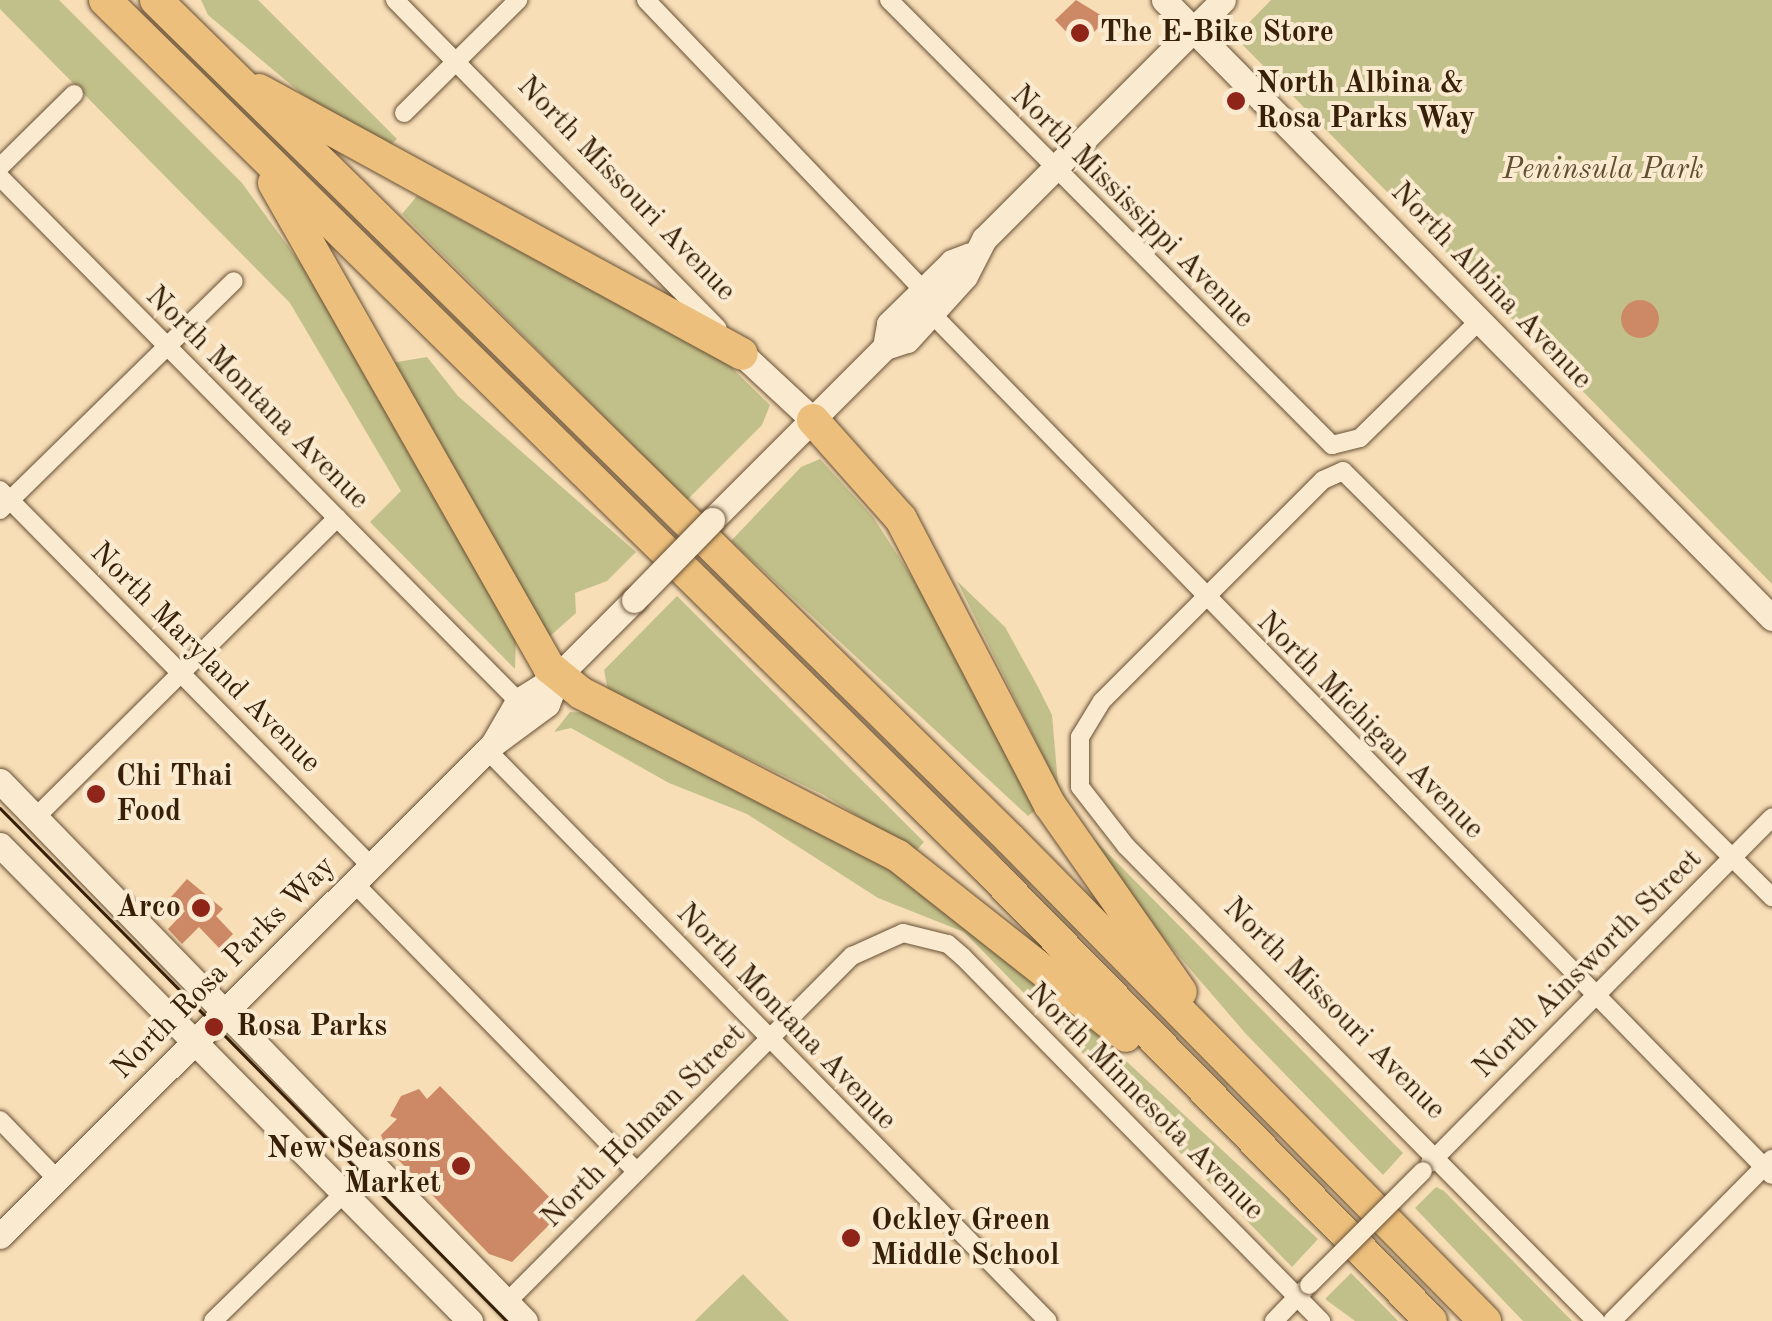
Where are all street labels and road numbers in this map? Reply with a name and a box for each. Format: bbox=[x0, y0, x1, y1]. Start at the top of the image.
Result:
street label: North Missouri Avenue bbox=[509, 69, 743, 309]
street label: North Mississippi Avenue bbox=[1003, 78, 1261, 336]
street label: North Albina Avenue bbox=[1383, 175, 1599, 397]
street label: North Montana Avenue bbox=[138, 279, 376, 517]
street label: North Maryland Avenue bbox=[82, 535, 328, 781]
street label: North Michigan Avenue bbox=[1249, 605, 1491, 847]
street label: North Ainsworth Street bbox=[1466, 842, 1710, 1086]
street label: North Rosa Parks Way bbox=[105, 849, 343, 1087]
street label: North Missouri Avenue bbox=[1215, 890, 1453, 1128]
street label: North Montana Avenue bbox=[668, 896, 904, 1138]
street label: North Minnesota Avenue bbox=[1018, 975, 1272, 1229]
street label: North Holman Street bbox=[534, 1016, 754, 1236]

